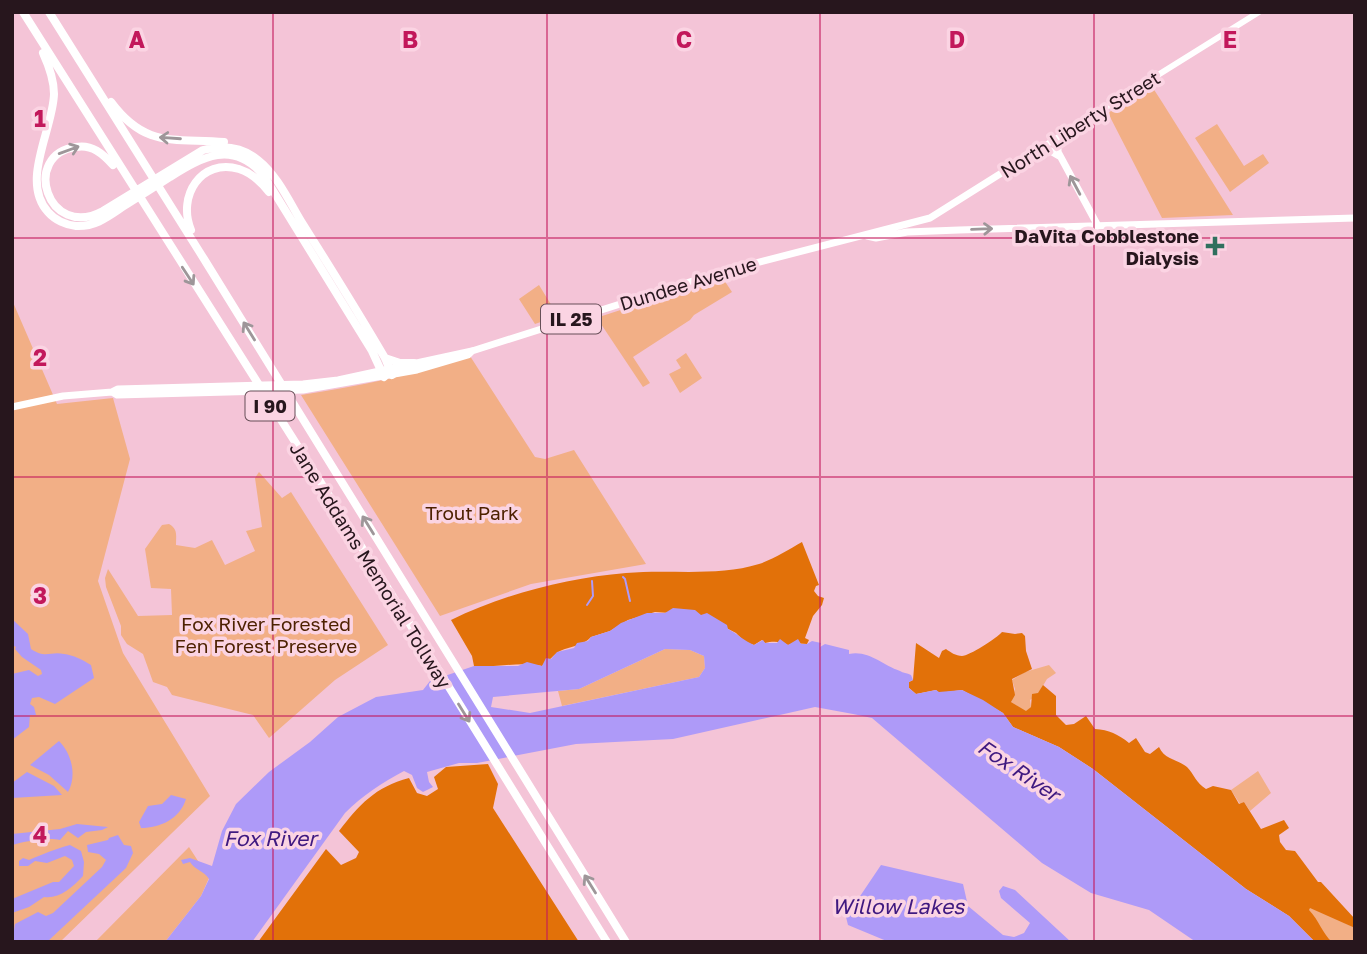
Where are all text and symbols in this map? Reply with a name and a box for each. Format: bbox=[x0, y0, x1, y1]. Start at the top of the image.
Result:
text: A bbox=[129, 25, 146, 53]
text: B bbox=[402, 25, 418, 53]
text: C bbox=[676, 25, 692, 53]
text: D bbox=[949, 25, 965, 53]
text: E bbox=[1223, 25, 1237, 53]
street label: North Liberty Street bbox=[996, 66, 1164, 182]
text: 1 bbox=[34, 104, 46, 132]
one-way arrow bbox=[159, 131, 182, 144]
one-way arrow bbox=[58, 143, 79, 156]
one-way arrow bbox=[1067, 175, 1081, 196]
one-way arrow bbox=[970, 223, 993, 236]
place label: DaVita Cobblestone Dialysis bbox=[1014, 224, 1199, 269]
marker: DaVita Cobblestone Dialysis bbox=[1205, 236, 1225, 256]
street label: Dundee Avenue bbox=[617, 251, 759, 315]
one-way arrow bbox=[181, 266, 195, 285]
road number: IL 25 bbox=[541, 304, 601, 334]
one-way arrow bbox=[242, 321, 256, 341]
text: 2 bbox=[33, 343, 47, 371]
road number: I 90 bbox=[246, 392, 294, 420]
street label: Jane Addams Memorial Tollway bbox=[285, 438, 457, 693]
park label: Trout Park bbox=[425, 501, 519, 524]
one-way arrow bbox=[361, 515, 375, 535]
text: 3 bbox=[33, 581, 47, 609]
park label: Fox River Forested Fen Forest Preserve bbox=[175, 612, 357, 657]
one-way arrow bbox=[457, 703, 471, 723]
water label: Fox River bbox=[973, 733, 1067, 808]
text: 4 bbox=[33, 820, 47, 848]
water label: Fox River bbox=[224, 825, 319, 851]
one-way arrow bbox=[583, 874, 597, 894]
water label: Willow Lakes bbox=[832, 893, 965, 919]

